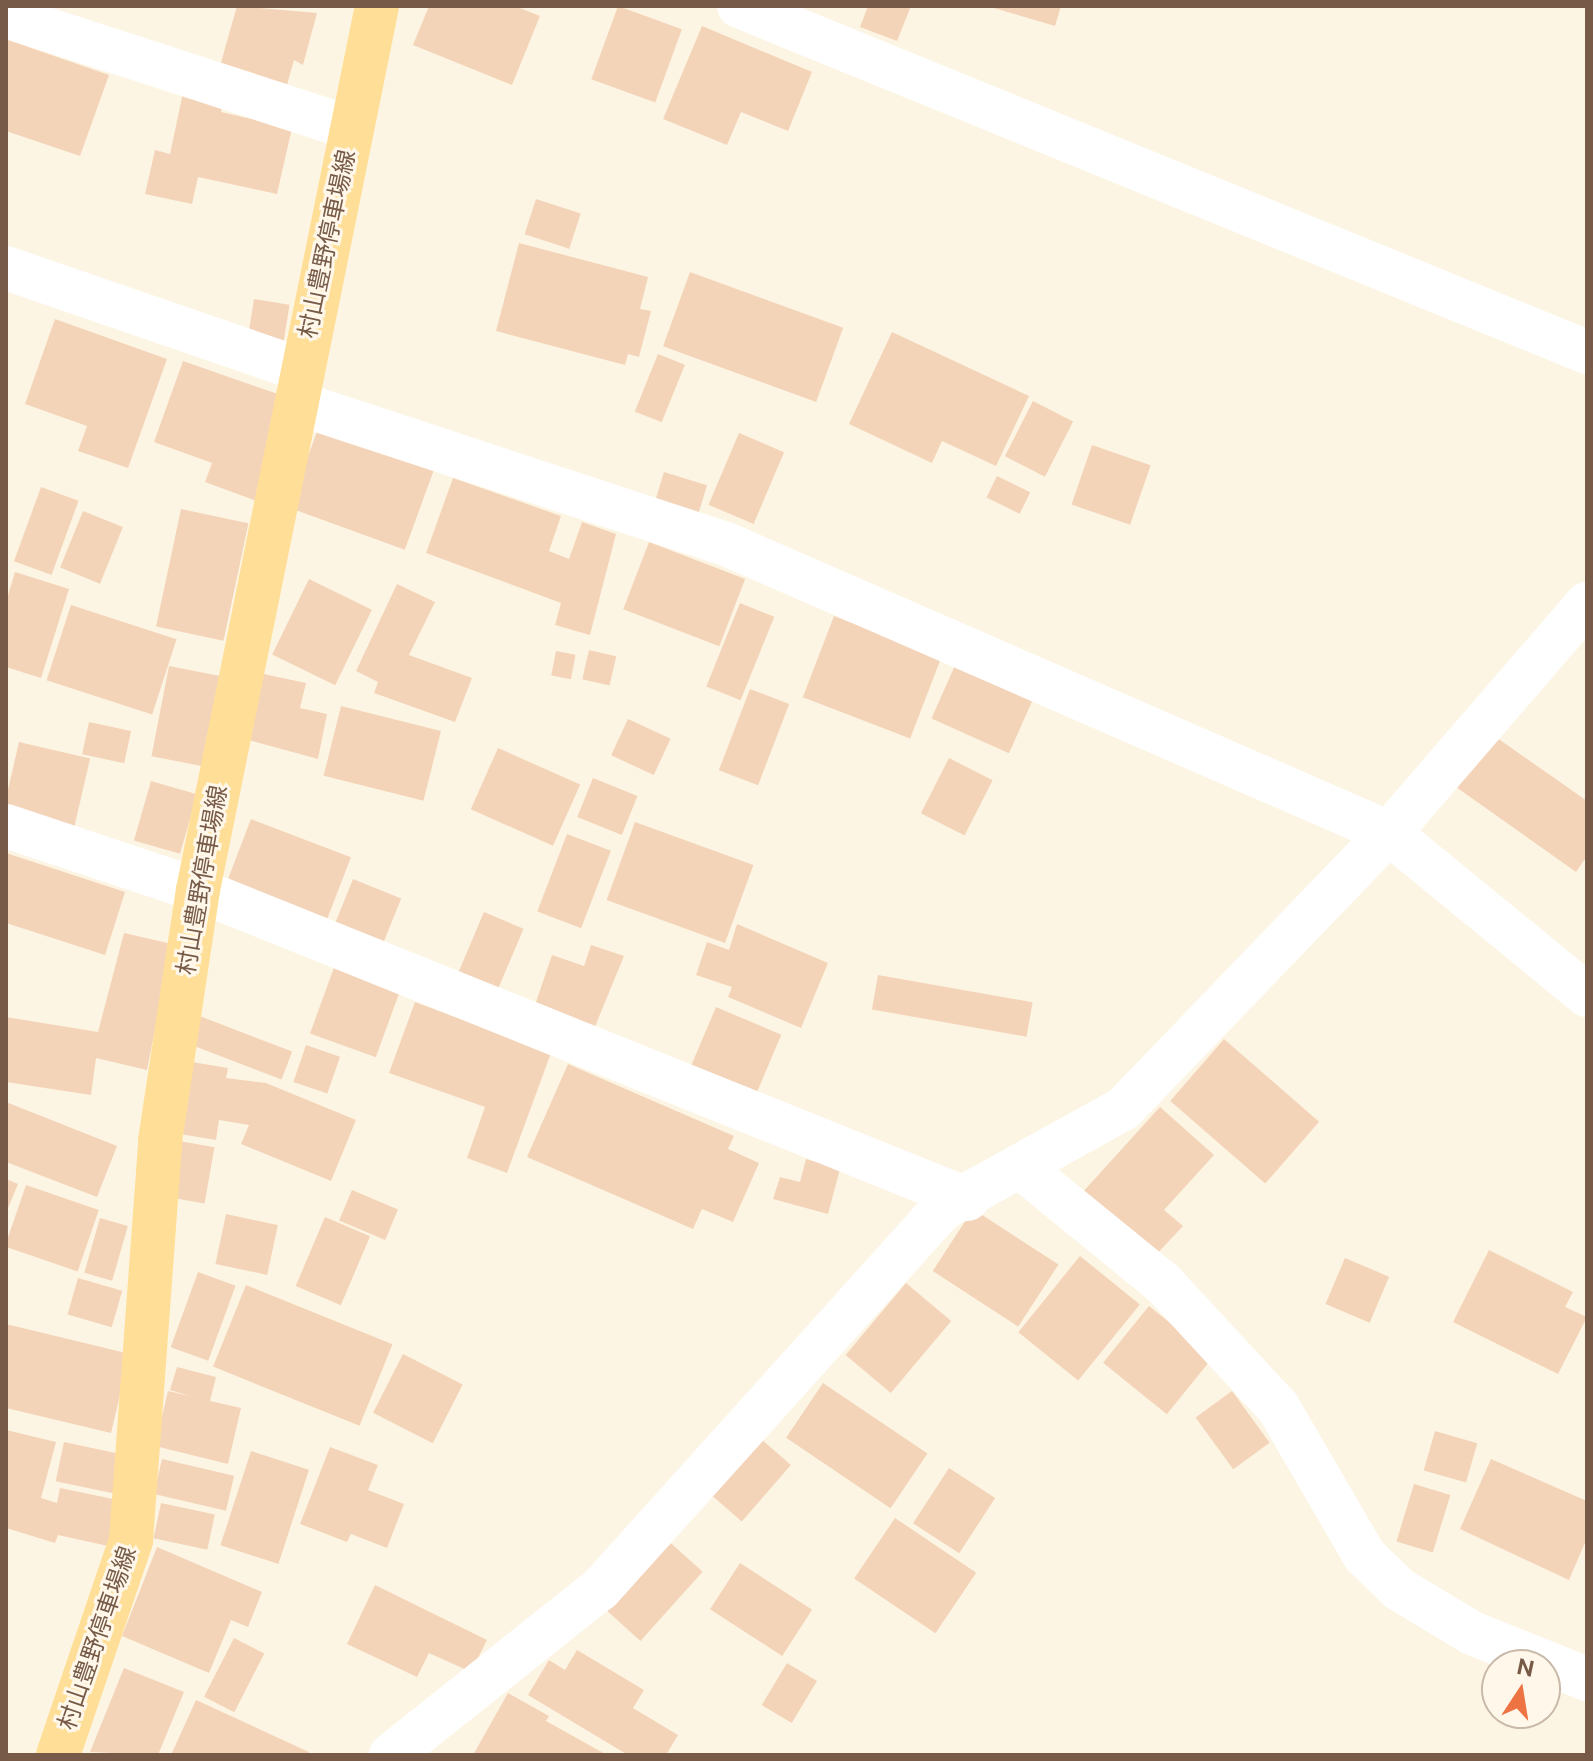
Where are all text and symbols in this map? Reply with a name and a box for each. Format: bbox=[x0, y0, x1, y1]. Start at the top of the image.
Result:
street label: 村山豊野停車場線 bbox=[293, 147, 361, 341]
street label: 村山豊野停車場線 bbox=[171, 783, 233, 977]
street label: 村山豊野停車場線 bbox=[52, 1543, 142, 1733]
north arrow bbox=[1481, 1649, 1561, 1729]
text: N bbox=[1514, 1653, 1537, 1682]

